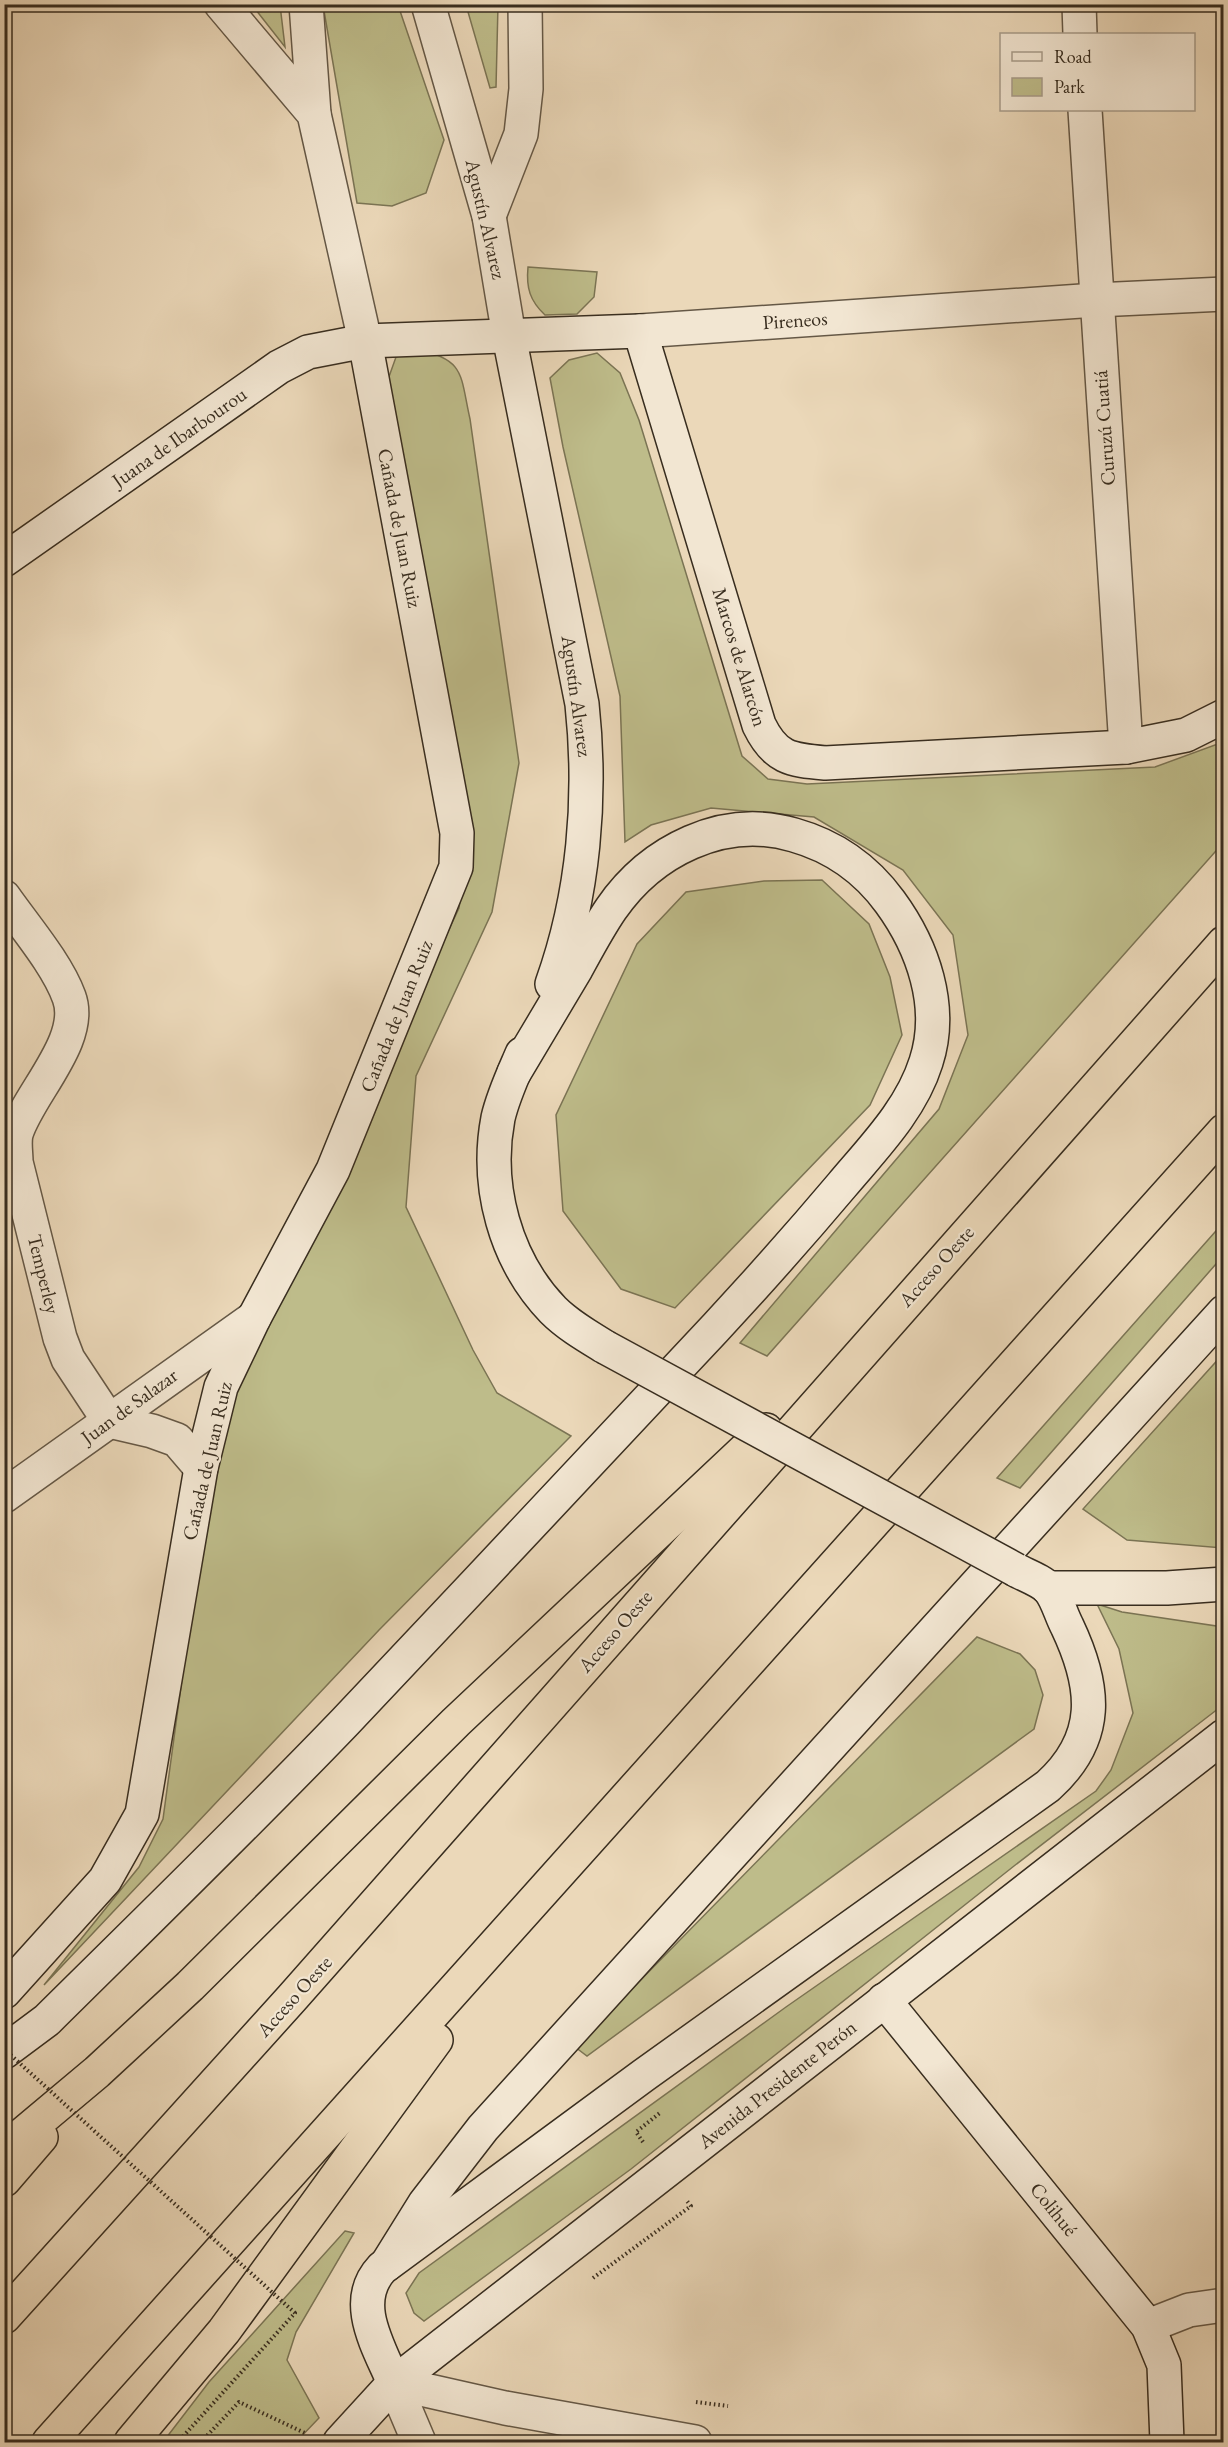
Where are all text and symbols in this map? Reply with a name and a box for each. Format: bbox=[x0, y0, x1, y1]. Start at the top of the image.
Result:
legend bbox=[1000, 33, 1195, 111]
text: Road bbox=[1054, 45, 1093, 68]
text: Park bbox=[1054, 75, 1085, 98]
street label: Agustín Alvarez bbox=[459, 155, 513, 282]
street label: Pireneos bbox=[762, 305, 828, 335]
street label: Curuzú Cuatiá bbox=[1087, 369, 1121, 487]
street label: Juana de Ibarbourou bbox=[105, 380, 252, 494]
street label: Cañada de Juan Ruiz bbox=[372, 446, 428, 610]
street label: Marcos de Alarcón bbox=[707, 584, 774, 730]
street label: Agustín Alvarez bbox=[555, 633, 598, 759]
street label: Cañada de Juan Ruiz bbox=[354, 936, 439, 1096]
street label: Acceso Oeste bbox=[892, 1220, 980, 1313]
street label: Temperley bbox=[22, 1232, 66, 1317]
street label: Juan de Salazar bbox=[74, 1362, 183, 1451]
street label: Cañada de Juan Ruiz bbox=[176, 1379, 238, 1543]
street label: Acceso Oeste bbox=[571, 1584, 658, 1678]
street label: Acceso Oeste bbox=[250, 1950, 338, 2043]
street label: Avenida Presidente Perón bbox=[692, 2014, 862, 2155]
street label: Colihué bbox=[1024, 2177, 1084, 2241]

